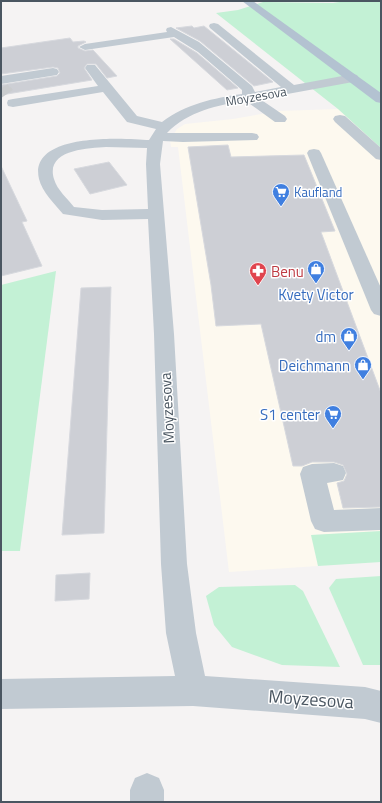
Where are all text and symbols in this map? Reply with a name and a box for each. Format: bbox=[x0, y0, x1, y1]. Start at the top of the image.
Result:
street label: Moyzesova bbox=[224, 81, 289, 111]
supermarket icon: Kaufland bbox=[271, 182, 291, 207]
place label: Kaufland bbox=[294, 182, 343, 202]
shop icon: Kvety Victor bbox=[306, 259, 326, 284]
place label: Benu bbox=[271, 260, 304, 283]
pharmacy icon: Benu bbox=[248, 261, 268, 286]
place label: Kvety Victor bbox=[278, 283, 354, 306]
place label: dm bbox=[316, 325, 336, 348]
shop icon: dm bbox=[339, 326, 359, 351]
place label: Deichmann bbox=[279, 354, 350, 377]
shop icon: Deichmann bbox=[353, 355, 373, 380]
street label: Moyzesova bbox=[154, 371, 180, 444]
place label: S1 center bbox=[260, 403, 320, 426]
supermarket icon: S1 center bbox=[323, 404, 343, 429]
street label: Moyzesova bbox=[267, 683, 355, 715]

